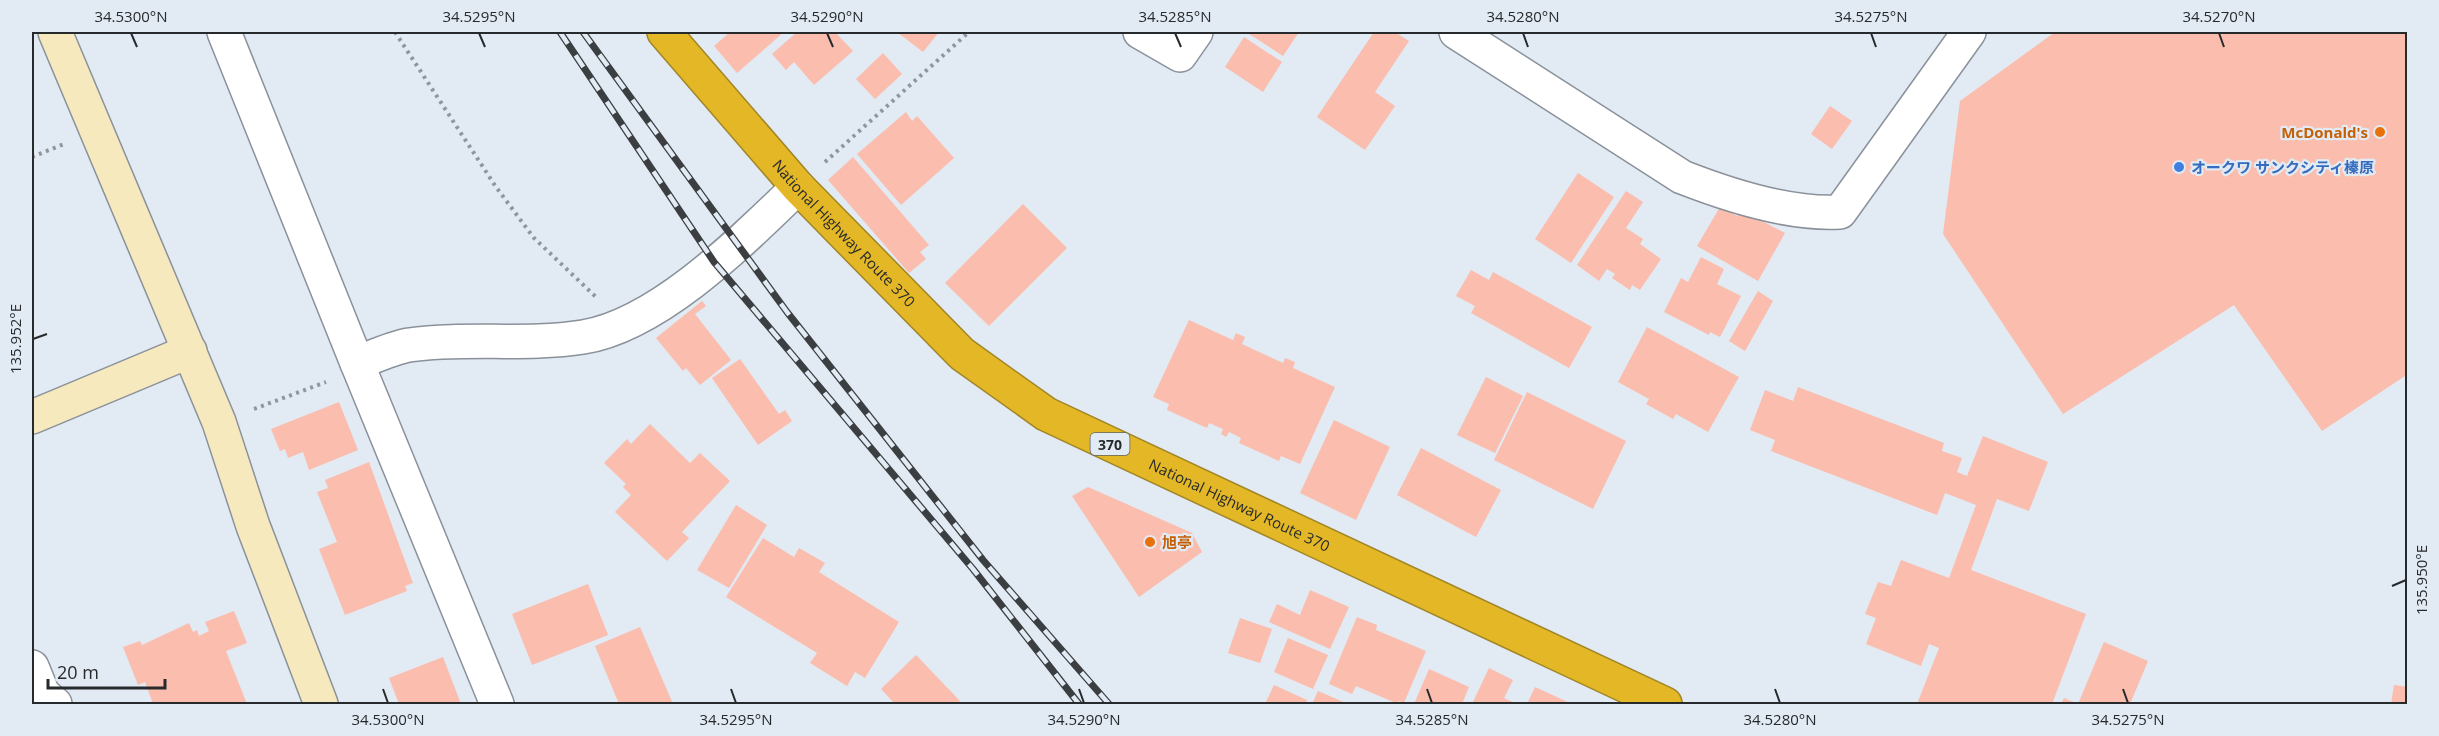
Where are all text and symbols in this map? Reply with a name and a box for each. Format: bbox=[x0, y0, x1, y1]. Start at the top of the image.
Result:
text: 34.5300°N bbox=[94, 6, 168, 26]
text: 34.5295°N bbox=[442, 6, 516, 26]
text: 34.5290°N bbox=[790, 6, 864, 26]
text: 34.5285°N bbox=[1138, 6, 1212, 26]
text: 34.5280°N bbox=[1486, 6, 1560, 26]
text: 34.5275°N bbox=[1834, 6, 1908, 26]
text: 34.5270°N bbox=[2182, 6, 2256, 26]
place label: McDonald's bbox=[2281, 122, 2368, 142]
marker: McDonald's bbox=[2373, 125, 2387, 139]
street label: National Highway Route 370 bbox=[768, 155, 920, 311]
place label: オークワ サンクシティ榛原 bbox=[2191, 157, 2374, 177]
marker: オークワ サンクシティ榛原 bbox=[2172, 160, 2186, 174]
text: 135.952°E bbox=[5, 304, 25, 374]
road number: 370 bbox=[1090, 433, 1130, 455]
street label: National Highway Route 370 bbox=[1146, 454, 1333, 556]
place label: 旭亭 bbox=[1162, 532, 1192, 552]
marker: 旭亭 bbox=[1143, 535, 1157, 549]
text: 135.950°E bbox=[2411, 545, 2431, 615]
scale bar bbox=[48, 652, 165, 690]
text: 20 m bbox=[57, 660, 99, 684]
text: 34.5300°N bbox=[351, 709, 425, 729]
text: 34.5295°N bbox=[699, 709, 773, 729]
text: 34.5290°N bbox=[1047, 709, 1121, 729]
text: 34.5285°N bbox=[1395, 709, 1469, 729]
text: 34.5280°N bbox=[1743, 709, 1817, 729]
text: 34.5275°N bbox=[2091, 709, 2165, 729]

